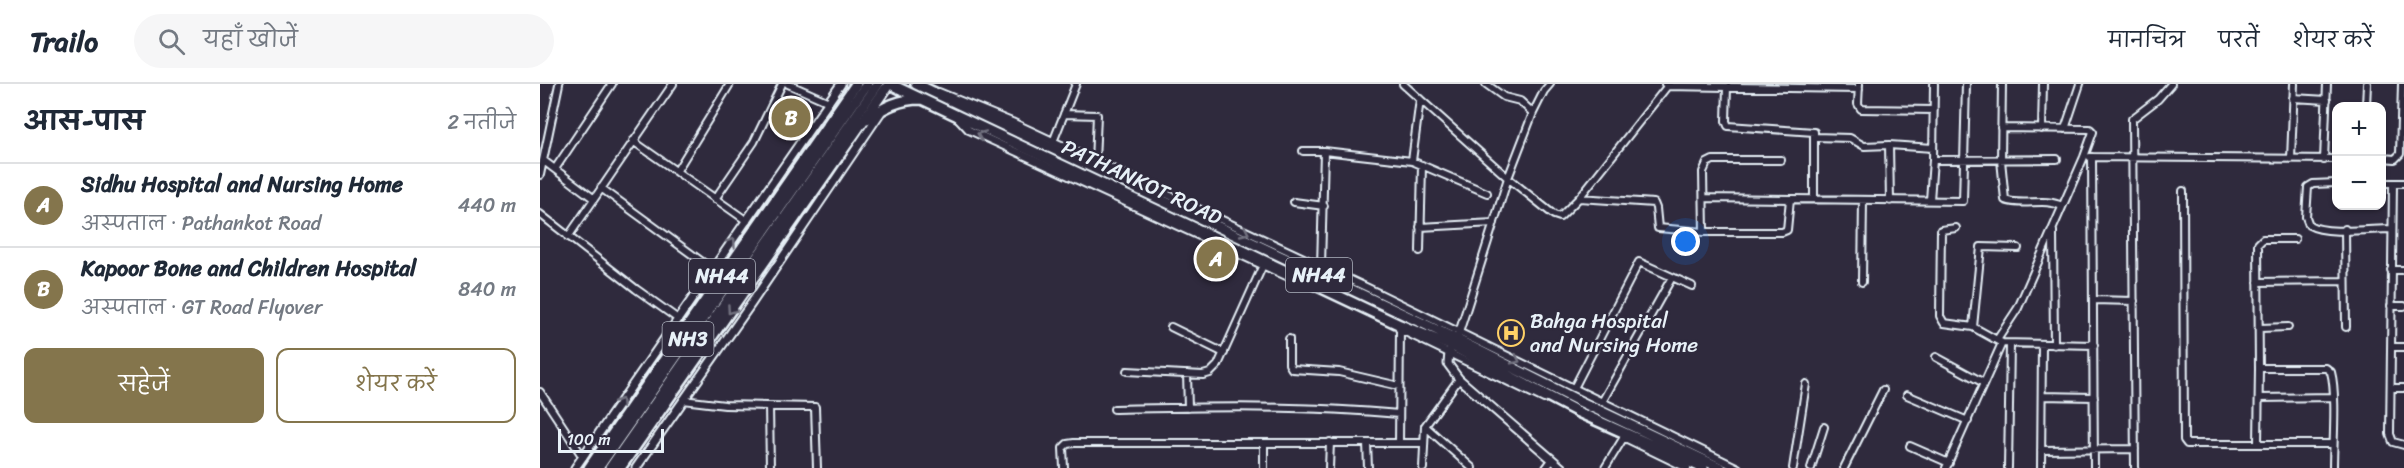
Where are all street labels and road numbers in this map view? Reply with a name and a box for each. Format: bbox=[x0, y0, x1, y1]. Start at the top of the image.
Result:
street label: PATHANKOT ROAD bbox=[1055, 128, 1229, 236]
road number: NH44 bbox=[1286, 258, 1352, 292]
road number: NH44 bbox=[689, 259, 755, 293]
road number: NH3 bbox=[662, 322, 714, 356]

